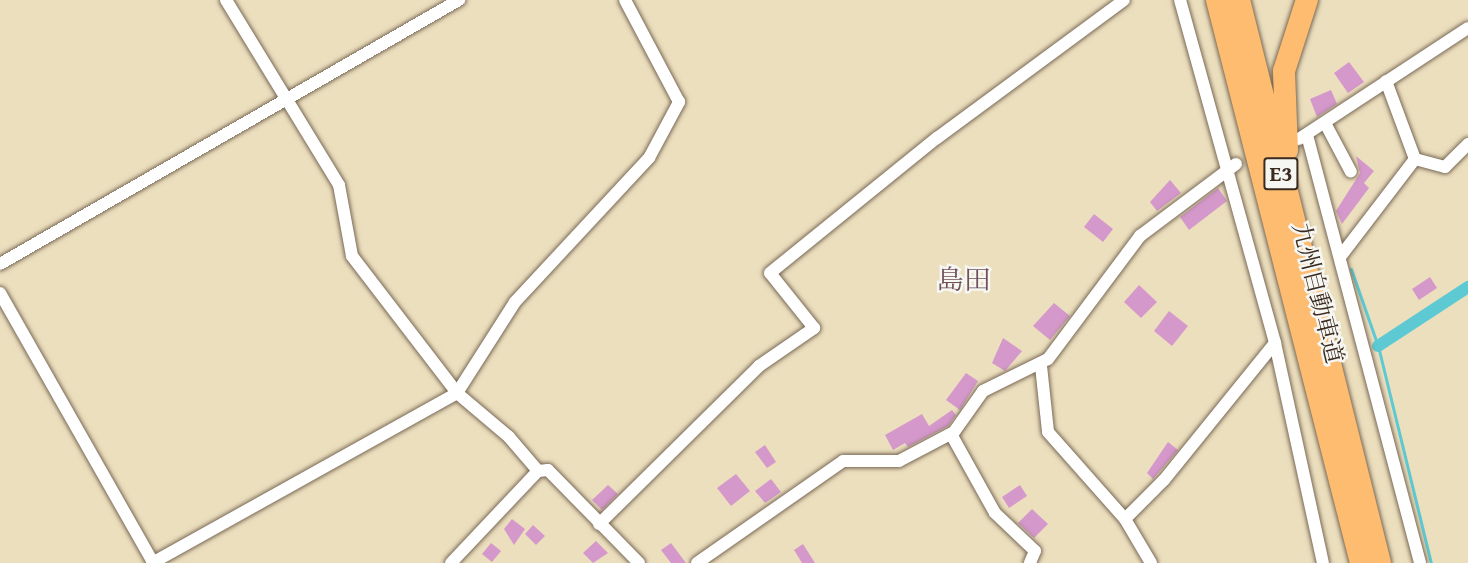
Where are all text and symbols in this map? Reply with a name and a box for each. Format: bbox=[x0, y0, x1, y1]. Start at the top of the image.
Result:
road number: E3 bbox=[1263, 155, 1299, 193]
street label: 九州自動車道 bbox=[1287, 220, 1349, 366]
district label: 島田 bbox=[937, 264, 991, 296]

